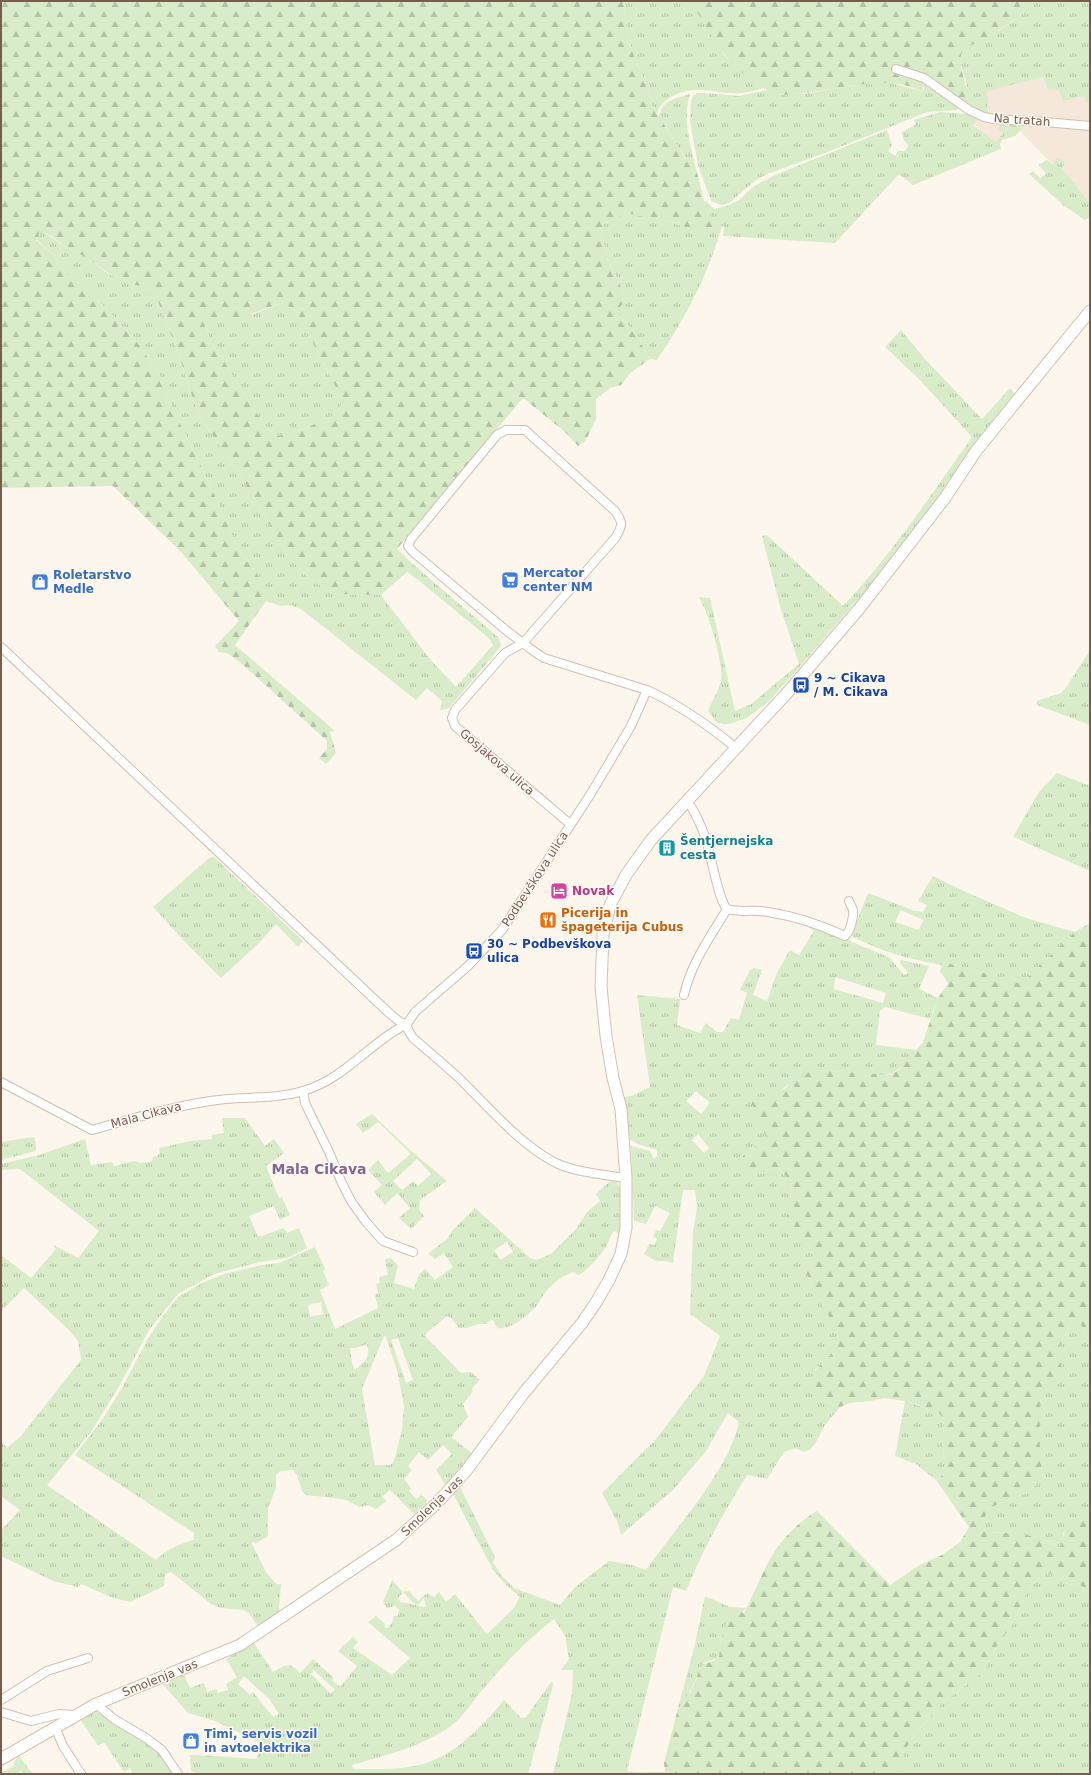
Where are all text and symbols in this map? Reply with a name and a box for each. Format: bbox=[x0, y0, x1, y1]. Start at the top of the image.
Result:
street label: Na tratah bbox=[993, 111, 1051, 129]
place label: Mercator center NM bbox=[523, 566, 593, 594]
place label: Roletarstvo Medle bbox=[53, 568, 131, 596]
supermarket icon: Mercator center NM bbox=[500, 570, 520, 590]
shop icon: Roletarstvo Medle bbox=[30, 572, 50, 592]
place label: 9 ~ Cikava / M. Cikava bbox=[814, 671, 888, 699]
bus stop icon: 9 ~ Cikava / M. Cikava bbox=[791, 675, 811, 695]
street label: Gosjakova ulica bbox=[457, 726, 537, 798]
street label: Podbevškova ulica bbox=[499, 829, 571, 929]
place label: Šentjernejska cesta bbox=[680, 833, 773, 862]
building icon: Šentjernejska cesta bbox=[657, 838, 677, 858]
hotel icon: Novak bbox=[549, 881, 569, 901]
place label: Novak bbox=[572, 884, 615, 898]
place label: Picerija in špageterija Cubus bbox=[561, 906, 683, 934]
restaurant icon: Picerija in špageterija Cubus bbox=[538, 910, 558, 930]
place label: 30 ~ Podbevškova ulica bbox=[487, 937, 611, 965]
bus stop icon: 30 ~ Podbevškova ulica bbox=[464, 941, 484, 961]
street label: Mala Cikava bbox=[109, 1099, 183, 1131]
district label: Mala Cikava bbox=[272, 1161, 366, 1177]
street label: Smolenja vas bbox=[398, 1473, 466, 1539]
street label: Smolenja vas bbox=[120, 1656, 200, 1700]
place label: Timi, servis vozil in avtoelektrika bbox=[204, 1727, 317, 1755]
shop icon: Timi, servis vozil in avtoelektrika bbox=[181, 1731, 201, 1751]

